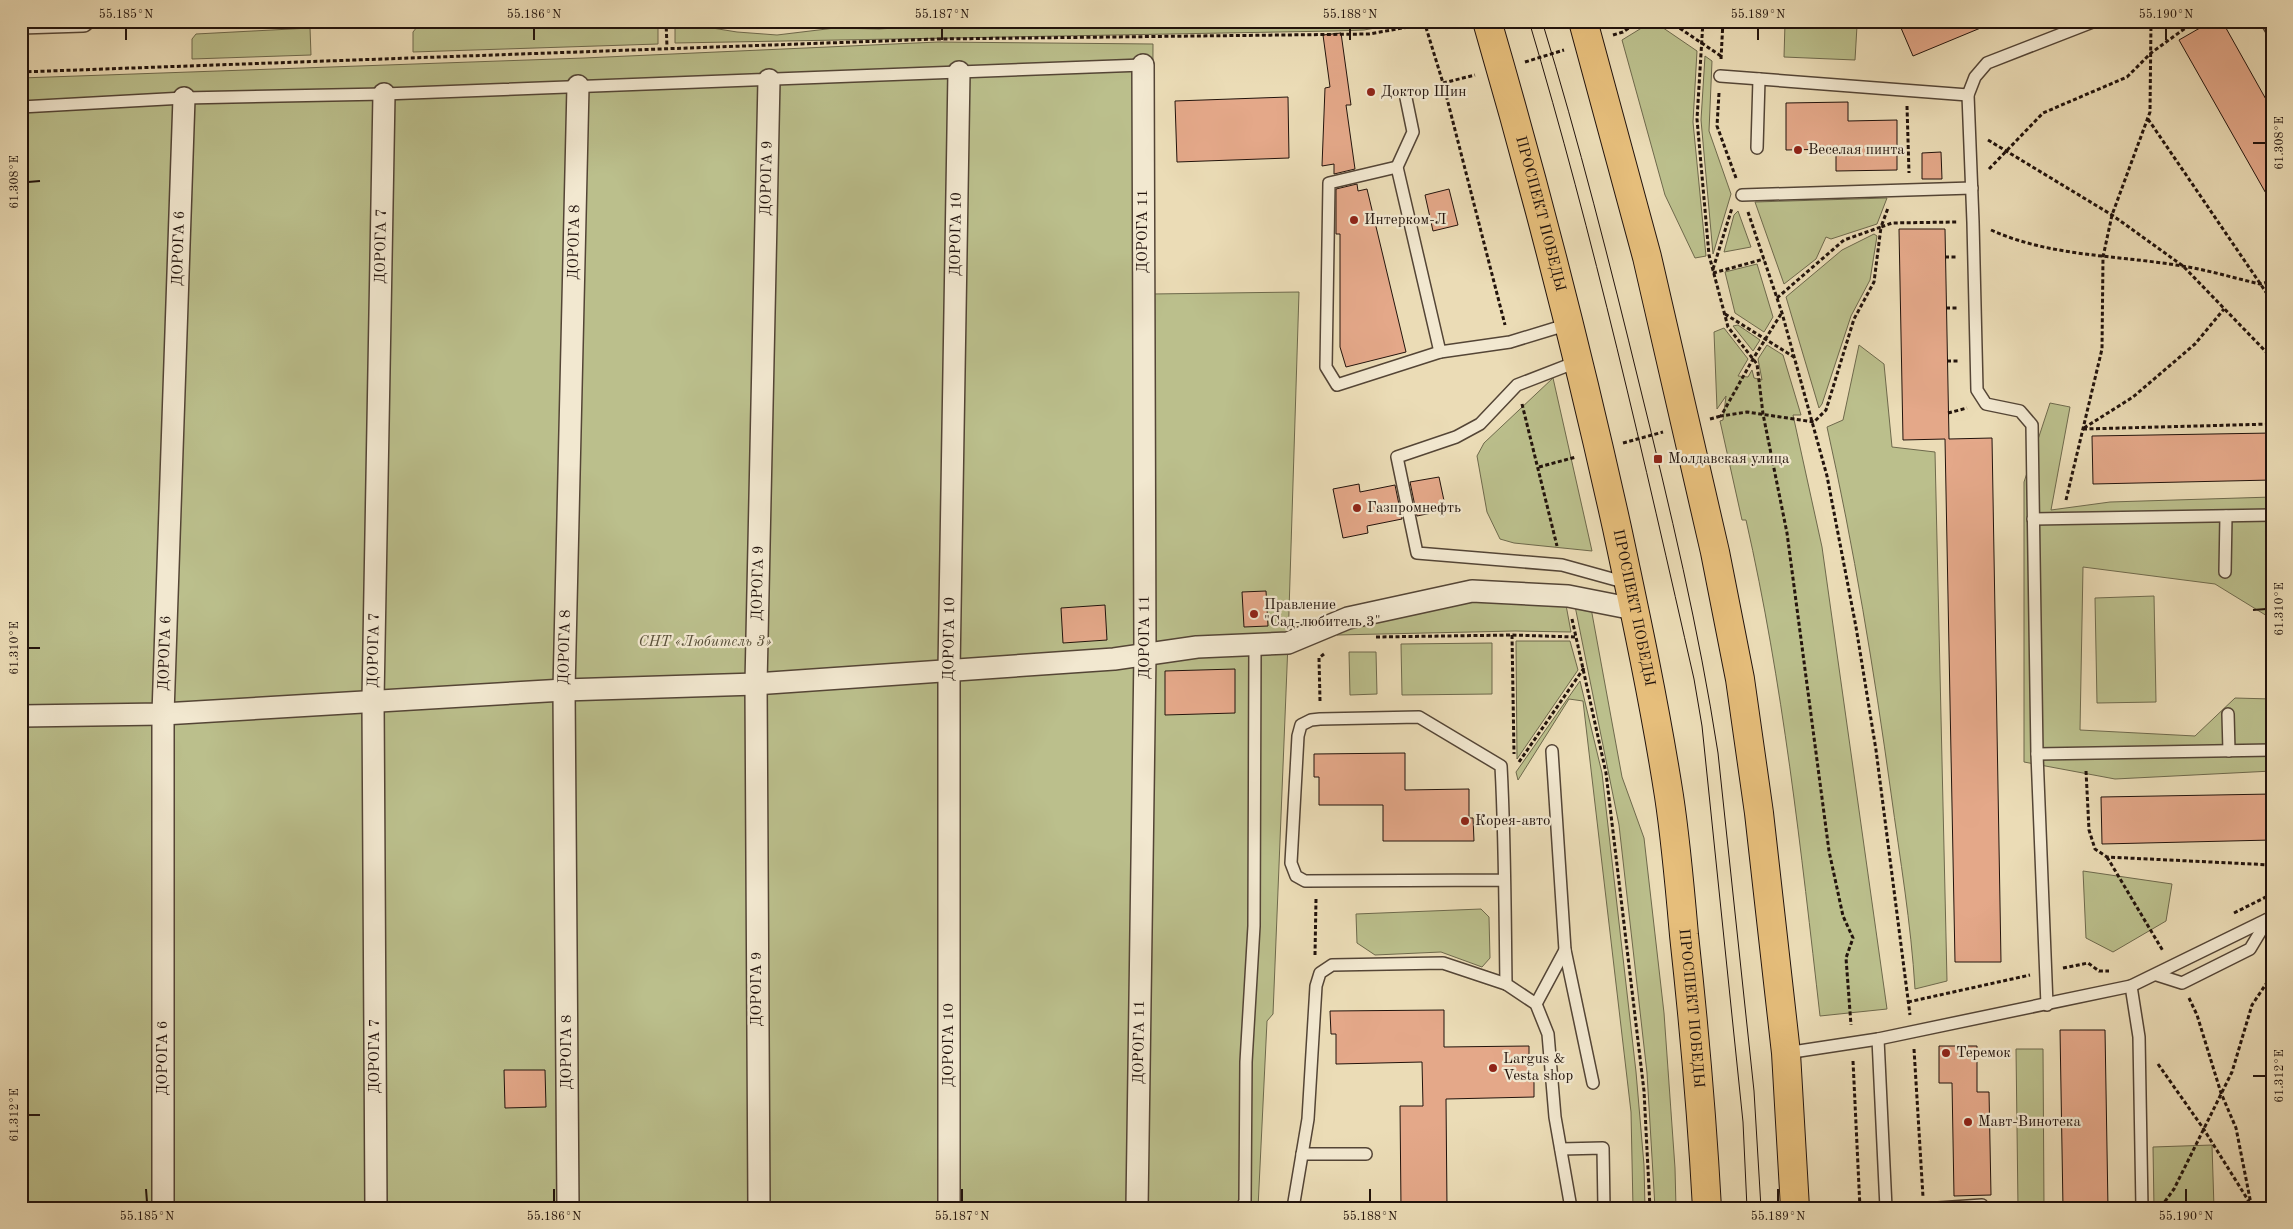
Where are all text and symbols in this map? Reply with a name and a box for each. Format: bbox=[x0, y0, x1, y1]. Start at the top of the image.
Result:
text: 55.185°N bbox=[99, 8, 153, 21]
text: 55.186°N bbox=[507, 8, 561, 21]
text: 55.187°N bbox=[915, 8, 969, 21]
text: 55.188°N bbox=[1323, 8, 1377, 21]
text: 55.189°N bbox=[1731, 8, 1785, 21]
text: 55.190°N bbox=[2139, 8, 2193, 21]
place label: Доктор Шин bbox=[1381, 85, 1466, 100]
marker: Доктор Шин bbox=[1365, 86, 1377, 98]
text: 61.308°E bbox=[2274, 116, 2286, 170]
street label: ПРОСПЕКТ ПОБЕДЫ bbox=[1513, 134, 1568, 293]
street label: ДОРОГА 9 bbox=[759, 140, 775, 216]
place label: Веселая пинта bbox=[1808, 143, 1905, 158]
marker: Веселая пинта bbox=[1792, 144, 1804, 156]
text: 61.308°E bbox=[9, 155, 21, 209]
street label: ДОРОГА 11 bbox=[1136, 189, 1151, 273]
street label: ДОРОГА 10 bbox=[948, 192, 964, 276]
street label: ДОРОГА 8 bbox=[566, 204, 583, 280]
street label: ДОРОГА 7 bbox=[373, 208, 389, 284]
street label: ДОРОГА 6 bbox=[170, 210, 188, 286]
place label: Интерком-Л bbox=[1364, 213, 1447, 228]
marker: Интерком-Л bbox=[1348, 214, 1360, 226]
place label: Молдавская улица bbox=[1668, 452, 1790, 467]
marker: Молдавская улица bbox=[1652, 453, 1664, 465]
place label: Газпромнефть bbox=[1367, 501, 1461, 516]
marker: Газпромнефть bbox=[1351, 502, 1363, 514]
street label: ПРОСПЕКТ ПОБЕДЫ bbox=[1610, 528, 1657, 688]
street label: ДОРОГА 9 bbox=[750, 545, 766, 621]
text: 61.310°E bbox=[2274, 582, 2286, 636]
street label: ДОРОГА 11 bbox=[1137, 595, 1153, 679]
street label: ДОРОГА 10 bbox=[942, 597, 958, 681]
place label: Правление "Сад-любитель 3" bbox=[1264, 598, 1381, 630]
marker: Правление "Сад-любитель 3" bbox=[1248, 608, 1260, 620]
street label: ДОРОГА 8 bbox=[557, 609, 573, 685]
street label: ДОРОГА 7 bbox=[366, 612, 382, 688]
street label: ДОРОГА 6 bbox=[156, 615, 174, 691]
text: 61.310°E bbox=[9, 621, 21, 675]
park label: СНТ «Любитель 3» bbox=[638, 634, 772, 650]
place label: Корея-авто bbox=[1475, 814, 1551, 829]
marker: Корея-авто bbox=[1459, 815, 1471, 827]
street label: ПРОСПЕКТ ПОБЕДЫ bbox=[1676, 928, 1706, 1089]
street label: ДОРОГА 9 bbox=[750, 951, 765, 1027]
street label: ДОРОГА 11 bbox=[1131, 1000, 1148, 1084]
street label: ДОРОГА 10 bbox=[942, 1003, 957, 1087]
street label: ДОРОГА 8 bbox=[560, 1014, 575, 1090]
street label: ДОРОГА 7 bbox=[368, 1018, 383, 1094]
street label: ДОРОГА 6 bbox=[156, 1020, 171, 1096]
place label: Теремок bbox=[1956, 1046, 2011, 1061]
marker: Теремок bbox=[1940, 1047, 1952, 1059]
text: 61.312°E bbox=[2274, 1049, 2286, 1103]
place label: Largus & Vesta shop bbox=[1503, 1052, 1574, 1084]
marker: Largus & Vesta shop bbox=[1487, 1062, 1499, 1074]
text: 61.312°E bbox=[9, 1088, 21, 1142]
place label: Мавт-Винотека bbox=[1978, 1115, 2081, 1130]
marker: Мавт-Винотека bbox=[1962, 1116, 1974, 1128]
text: 55.185°N bbox=[120, 1210, 174, 1223]
text: 55.186°N bbox=[527, 1210, 581, 1223]
text: 55.187°N bbox=[935, 1210, 989, 1223]
text: 55.188°N bbox=[1343, 1210, 1397, 1223]
text: 55.189°N bbox=[1751, 1210, 1805, 1223]
text: 55.190°N bbox=[2159, 1210, 2213, 1223]

